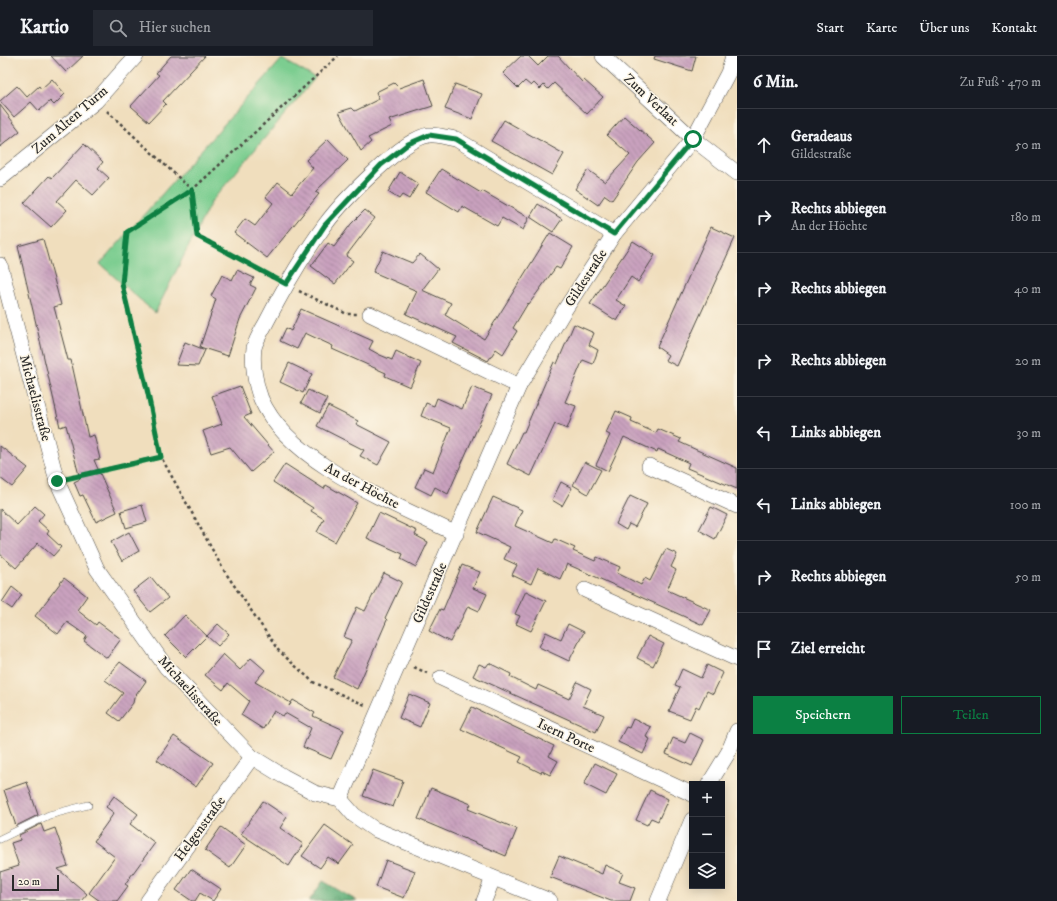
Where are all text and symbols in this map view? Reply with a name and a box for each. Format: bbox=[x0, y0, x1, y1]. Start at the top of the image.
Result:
search box bbox=[93, 10, 373, 46]
text: Kartio bbox=[20, 16, 69, 39]
icon: search bbox=[107, 17, 129, 39]
text: Hier suchen bbox=[139, 18, 211, 37]
text: Start bbox=[817, 19, 844, 37]
text: Karte bbox=[866, 19, 897, 37]
text: Über uns bbox=[919, 19, 969, 37]
text: Kontakt bbox=[991, 19, 1037, 37]
street label: Zum Verlaat bbox=[620, 70, 683, 130]
text: 6 Min. bbox=[753, 71, 798, 93]
text: Zu Fuß · 470 m bbox=[960, 74, 1041, 90]
street label: Zum Alten Turm bbox=[28, 82, 112, 158]
text: Geradeaus bbox=[791, 127, 852, 146]
route start bbox=[684, 130, 702, 148]
icon: ahead bbox=[753, 134, 775, 156]
text: 50 m bbox=[1015, 137, 1041, 153]
text: Gildestraße bbox=[791, 146, 851, 162]
text: Rechts abbiegen bbox=[791, 199, 886, 218]
icon: right bbox=[753, 206, 775, 228]
text: 180 m bbox=[1010, 209, 1041, 225]
text: An der Höchte bbox=[791, 218, 867, 234]
street label: Gildestraße bbox=[561, 246, 611, 310]
icon: right bbox=[753, 278, 775, 300]
text: Rechts abbiegen bbox=[791, 279, 886, 298]
text: 40 m bbox=[1014, 281, 1041, 297]
icon: right bbox=[753, 350, 775, 372]
text: Rechts abbiegen bbox=[791, 351, 886, 370]
street label: Michaelisstraße bbox=[15, 353, 55, 443]
text: 20 m bbox=[1015, 353, 1041, 369]
icon: left bbox=[753, 422, 775, 444]
text: Links abbiegen bbox=[791, 423, 881, 442]
text: 30 m bbox=[1017, 425, 1041, 441]
street label: An der Höchte bbox=[322, 459, 403, 513]
route end bbox=[48, 472, 66, 490]
icon: left bbox=[753, 494, 775, 516]
text: Links abbiegen bbox=[791, 495, 881, 514]
text: 100 m bbox=[1010, 497, 1041, 513]
street label: Gildestraße bbox=[409, 559, 452, 626]
icon: right bbox=[753, 566, 775, 588]
text: Rechts abbiegen bbox=[791, 567, 886, 586]
text: 50 m bbox=[1015, 569, 1041, 585]
icon: arrive bbox=[753, 638, 775, 660]
text: Ziel erreicht bbox=[791, 639, 865, 658]
street label: Michaelisstraße bbox=[154, 652, 226, 730]
button: Speichern bbox=[753, 696, 893, 734]
button: Teilen bbox=[901, 696, 1041, 734]
street label: Isern Porte bbox=[534, 715, 598, 757]
map controls bbox=[689, 781, 725, 889]
button: + bbox=[689, 781, 725, 817]
street label: Helgenstraße bbox=[170, 793, 230, 865]
button: − bbox=[689, 817, 725, 853]
button: layers bbox=[689, 853, 725, 889]
scale bar bbox=[12, 873, 59, 892]
text: 20 m bbox=[18, 875, 40, 889]

